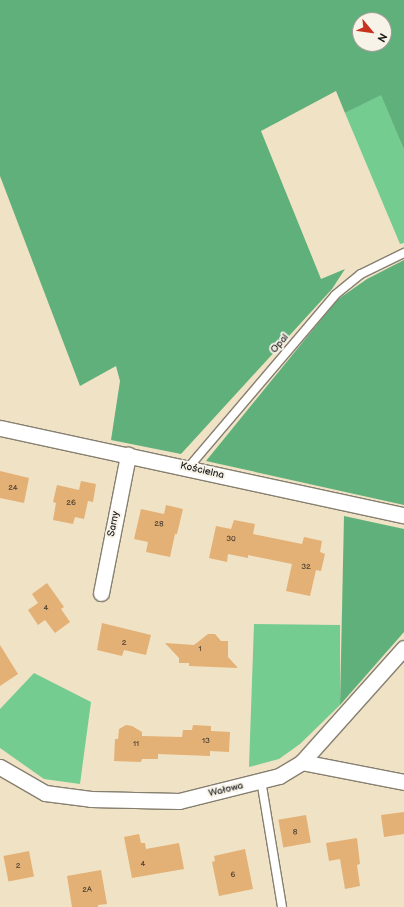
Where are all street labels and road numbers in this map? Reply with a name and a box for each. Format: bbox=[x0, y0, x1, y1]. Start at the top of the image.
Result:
street label: Opal bbox=[269, 332, 291, 356]
street label: Kościelna bbox=[179, 460, 225, 482]
street label: Sarny bbox=[106, 510, 122, 538]
street label: Wałowa bbox=[207, 780, 245, 800]

